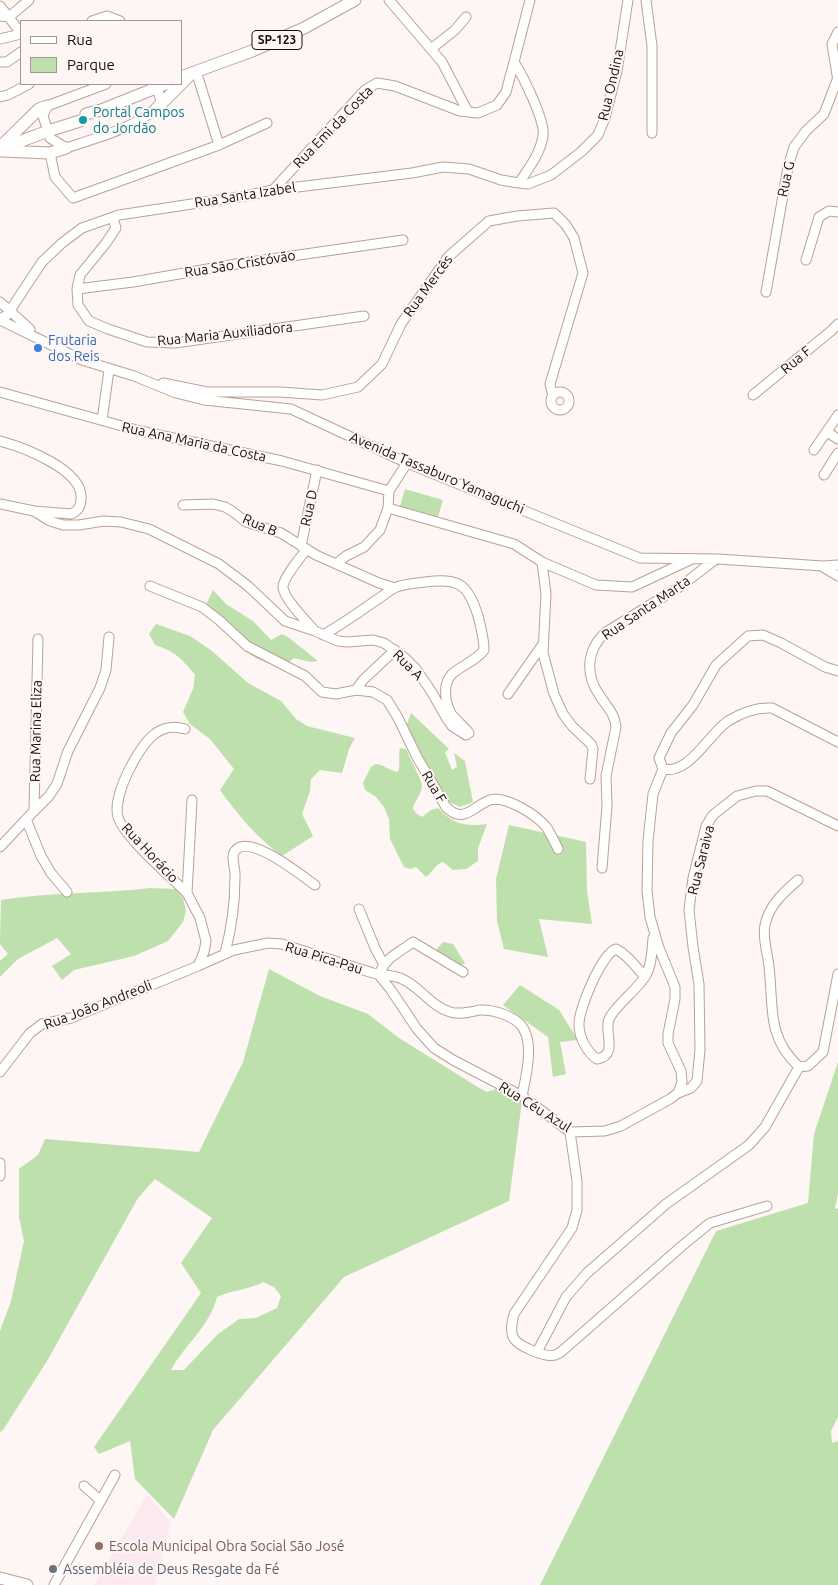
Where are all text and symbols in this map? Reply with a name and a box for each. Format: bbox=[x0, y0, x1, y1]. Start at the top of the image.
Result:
legend bbox=[20, 20, 182, 85]
road number: SP-123 bbox=[252, 30, 302, 50]
text: Rua bbox=[67, 31, 93, 48]
street label: Rua Ondina bbox=[595, 48, 627, 122]
text: Parque bbox=[67, 56, 115, 73]
street label: Rua Emi da Costa bbox=[290, 82, 376, 172]
place label: Portal Campos do Jordão bbox=[93, 104, 185, 136]
marker: Portal Campos do Jordão bbox=[77, 114, 89, 126]
street label: Rua G bbox=[774, 159, 798, 199]
street label: Rua Santa Izabel bbox=[193, 179, 297, 211]
street label: Rua São Cristóvão bbox=[183, 247, 297, 281]
street label: Rua Mercês bbox=[400, 252, 456, 320]
street label: Rua Maria Auxiliadora bbox=[156, 319, 294, 349]
place label: Frutaria dos Reis bbox=[48, 332, 100, 364]
marker: Frutaria dos Reis bbox=[32, 342, 44, 354]
street label: Rua F bbox=[777, 342, 815, 378]
street label: Rua Ana Maria da Costa bbox=[120, 418, 268, 466]
street label: Avenida Tassaburo Yamaguchi bbox=[347, 429, 527, 517]
street label: Rua D bbox=[297, 488, 321, 528]
street label: Rua B bbox=[240, 510, 280, 540]
street label: Rua Santa Marta bbox=[599, 572, 693, 644]
street label: Rua A bbox=[389, 646, 427, 684]
street label: Rua Marina Eliza bbox=[27, 680, 45, 782]
street label: Rua F bbox=[418, 768, 450, 806]
street label: Rua Horácio bbox=[118, 820, 182, 886]
street label: Rua Saraiva bbox=[684, 823, 718, 897]
street label: Rua Pica-Pau bbox=[283, 938, 365, 978]
street label: Rua João Andreoli bbox=[42, 977, 154, 1033]
street label: Rua Céu Azul bbox=[496, 1078, 574, 1136]
place label: Escola Municipal Obra Social São José bbox=[109, 1538, 344, 1554]
marker: Escola Municipal Obra Social São José bbox=[93, 1540, 105, 1552]
place label: Assembléia de Deus Resgate da Fé bbox=[63, 1561, 279, 1577]
marker: Assembléia de Deus Resgate da Fé bbox=[47, 1563, 59, 1575]

